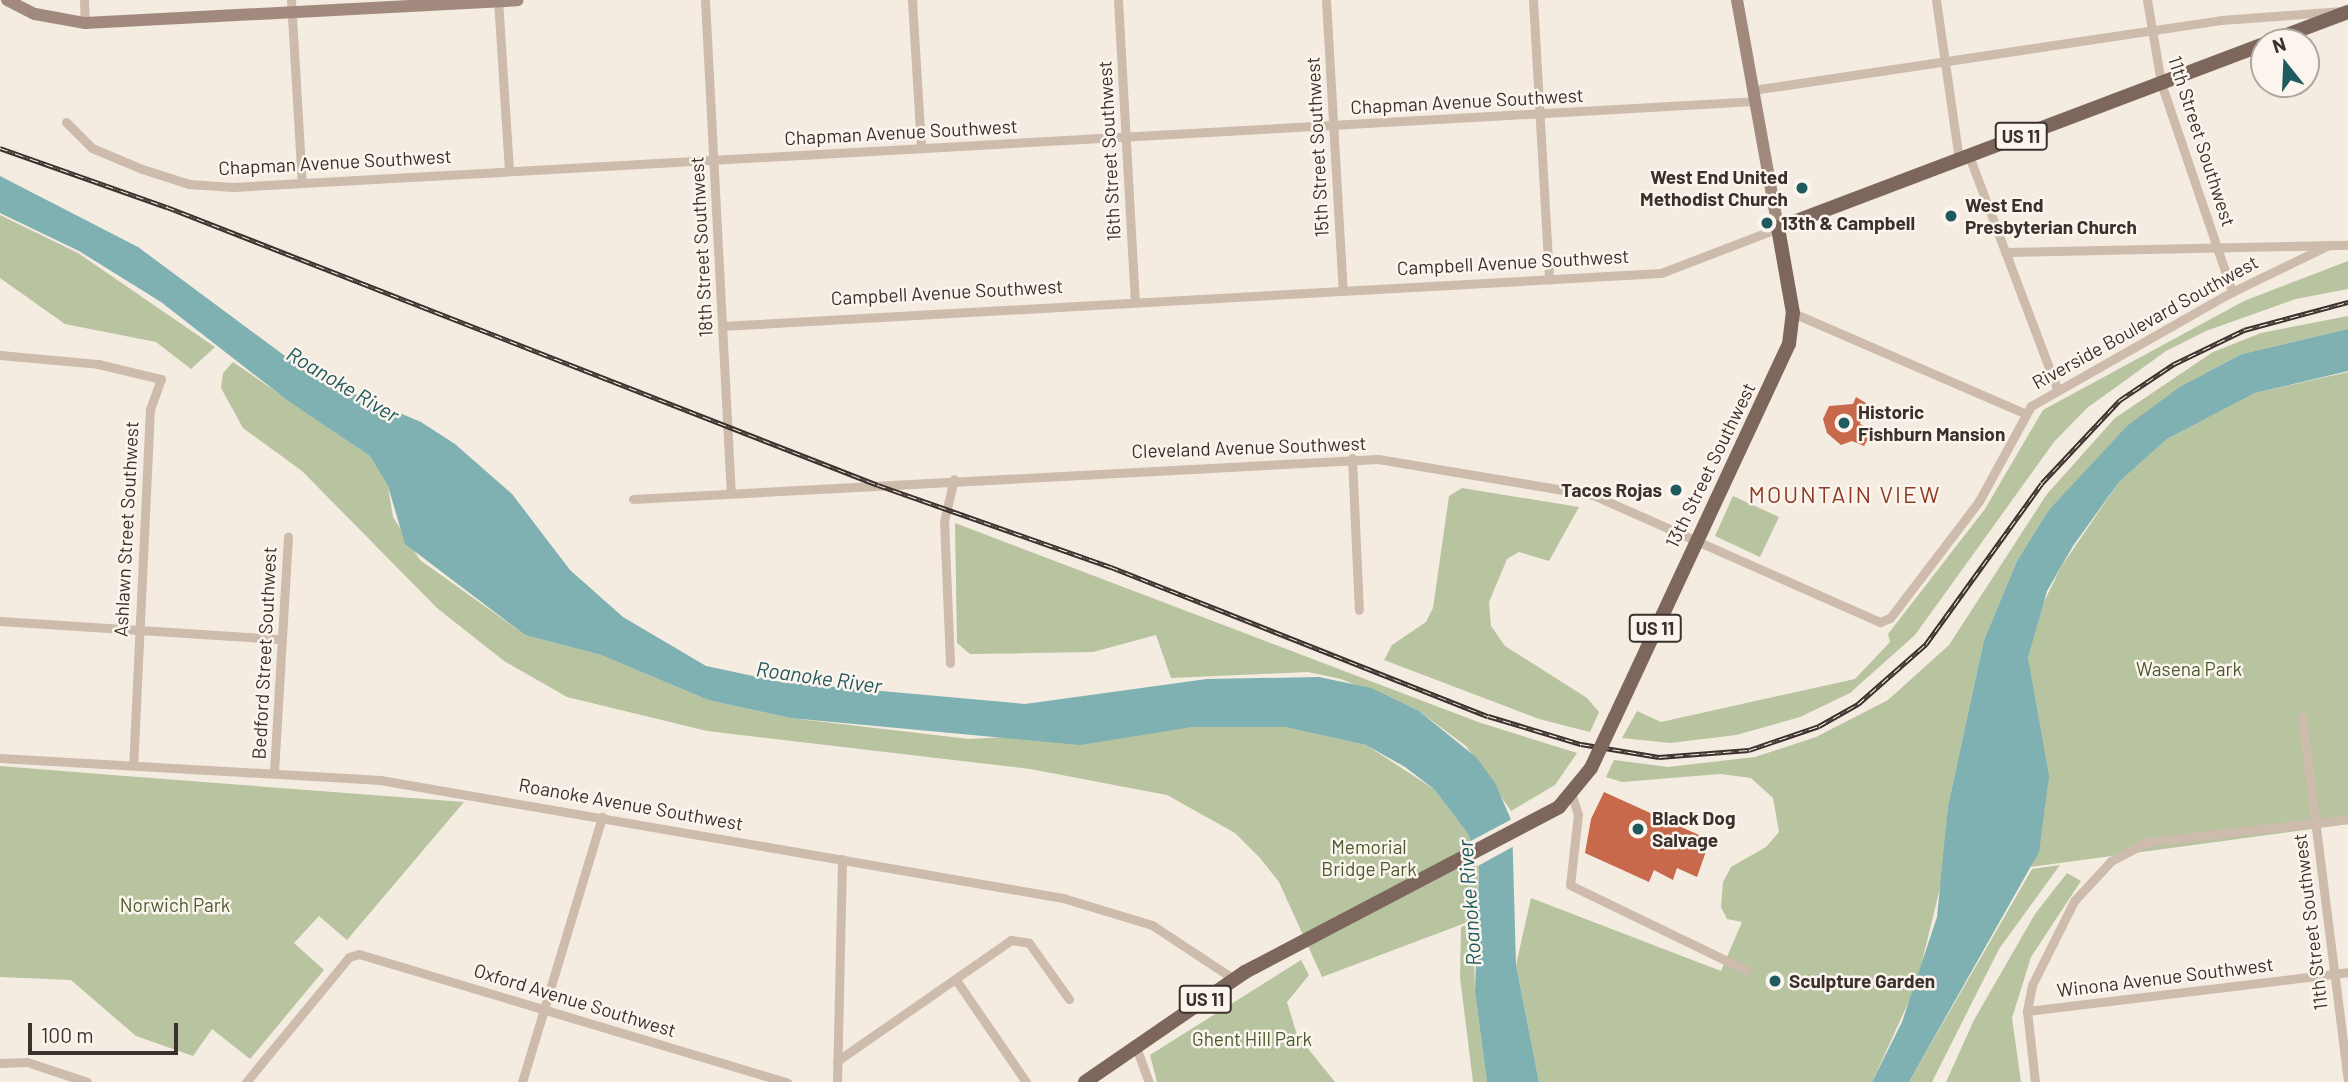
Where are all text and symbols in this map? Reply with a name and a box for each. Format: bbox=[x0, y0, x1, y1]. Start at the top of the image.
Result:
north arrow bbox=[2250, 28, 2320, 98]
text: N bbox=[2269, 32, 2289, 57]
street label: 11th Street Southwest bbox=[2164, 53, 2240, 229]
street label: 15th Street Southwest bbox=[1301, 56, 1333, 238]
street label: 16th Street Southwest bbox=[1093, 60, 1125, 242]
street label: Chapman Avenue Southwest bbox=[1350, 84, 1584, 118]
street label: Chapman Avenue Southwest bbox=[784, 115, 1018, 149]
road number: US 11 bbox=[1993, 121, 2049, 150]
street label: Chapman Avenue Southwest bbox=[218, 145, 452, 179]
street label: 18th Street Southwest bbox=[685, 156, 717, 338]
place label: West End United Methodist Church bbox=[1640, 166, 1788, 210]
marker: West End United Methodist Church bbox=[1794, 180, 1810, 196]
place label: West End Presbyterian Church bbox=[1965, 194, 2137, 238]
marker: West End Presbyterian Church bbox=[1943, 208, 1959, 224]
place label: 13th & Campbell bbox=[1781, 212, 1915, 234]
marker: 13th & Campbell bbox=[1759, 215, 1775, 231]
street label: Campbell Avenue Southwest bbox=[1396, 245, 1630, 279]
street label: Riverside Boulevard Southwest bbox=[2028, 250, 2262, 394]
street label: Campbell Avenue Southwest bbox=[830, 275, 1064, 309]
water label: Roanoke River bbox=[282, 341, 404, 427]
street label: 13th Street Southwest bbox=[1660, 379, 1760, 551]
place label: Historic Fishburn Mansion bbox=[1858, 401, 2005, 445]
marker: Historic Fishburn Mansion bbox=[1836, 415, 1852, 431]
street label: Ashlawn Street Southwest bbox=[109, 420, 143, 638]
street label: Cleveland Avenue Southwest bbox=[1131, 432, 1367, 462]
place label: Tacos Rojas bbox=[1561, 479, 1662, 501]
district label: MOUNTAIN VIEW bbox=[1750, 480, 1940, 508]
marker: Tacos Rojas bbox=[1668, 482, 1684, 498]
street label: Bedford Street Southwest bbox=[247, 546, 281, 760]
road number: US 11 bbox=[1627, 614, 1683, 642]
water label: Roanoke River bbox=[755, 656, 883, 698]
park label: Wasena Park bbox=[2136, 658, 2242, 680]
street label: Roanoke Avenue Southwest bbox=[517, 773, 745, 835]
place label: Black Dog Salvage bbox=[1652, 807, 1735, 851]
marker: Black Dog Salvage bbox=[1630, 821, 1646, 837]
street label: 11th Street Southwest bbox=[2288, 832, 2332, 1012]
park label: Memorial Bridge Park bbox=[1321, 836, 1417, 880]
water label: Roanoke River bbox=[1452, 839, 1486, 967]
park label: Norwich Park bbox=[120, 894, 230, 916]
street label: Winona Avenue Southwest bbox=[2055, 952, 2275, 1002]
street label: Oxford Avenue Southwest bbox=[471, 958, 679, 1042]
place label: Sculpture Garden bbox=[1789, 970, 1935, 992]
marker: Sculpture Garden bbox=[1767, 973, 1783, 989]
road number: US 11 bbox=[1177, 984, 1233, 1014]
scale bar bbox=[32, 1009, 182, 1052]
text: 100 m bbox=[41, 1022, 94, 1047]
park label: Ghent Hill Park bbox=[1192, 1028, 1312, 1050]

